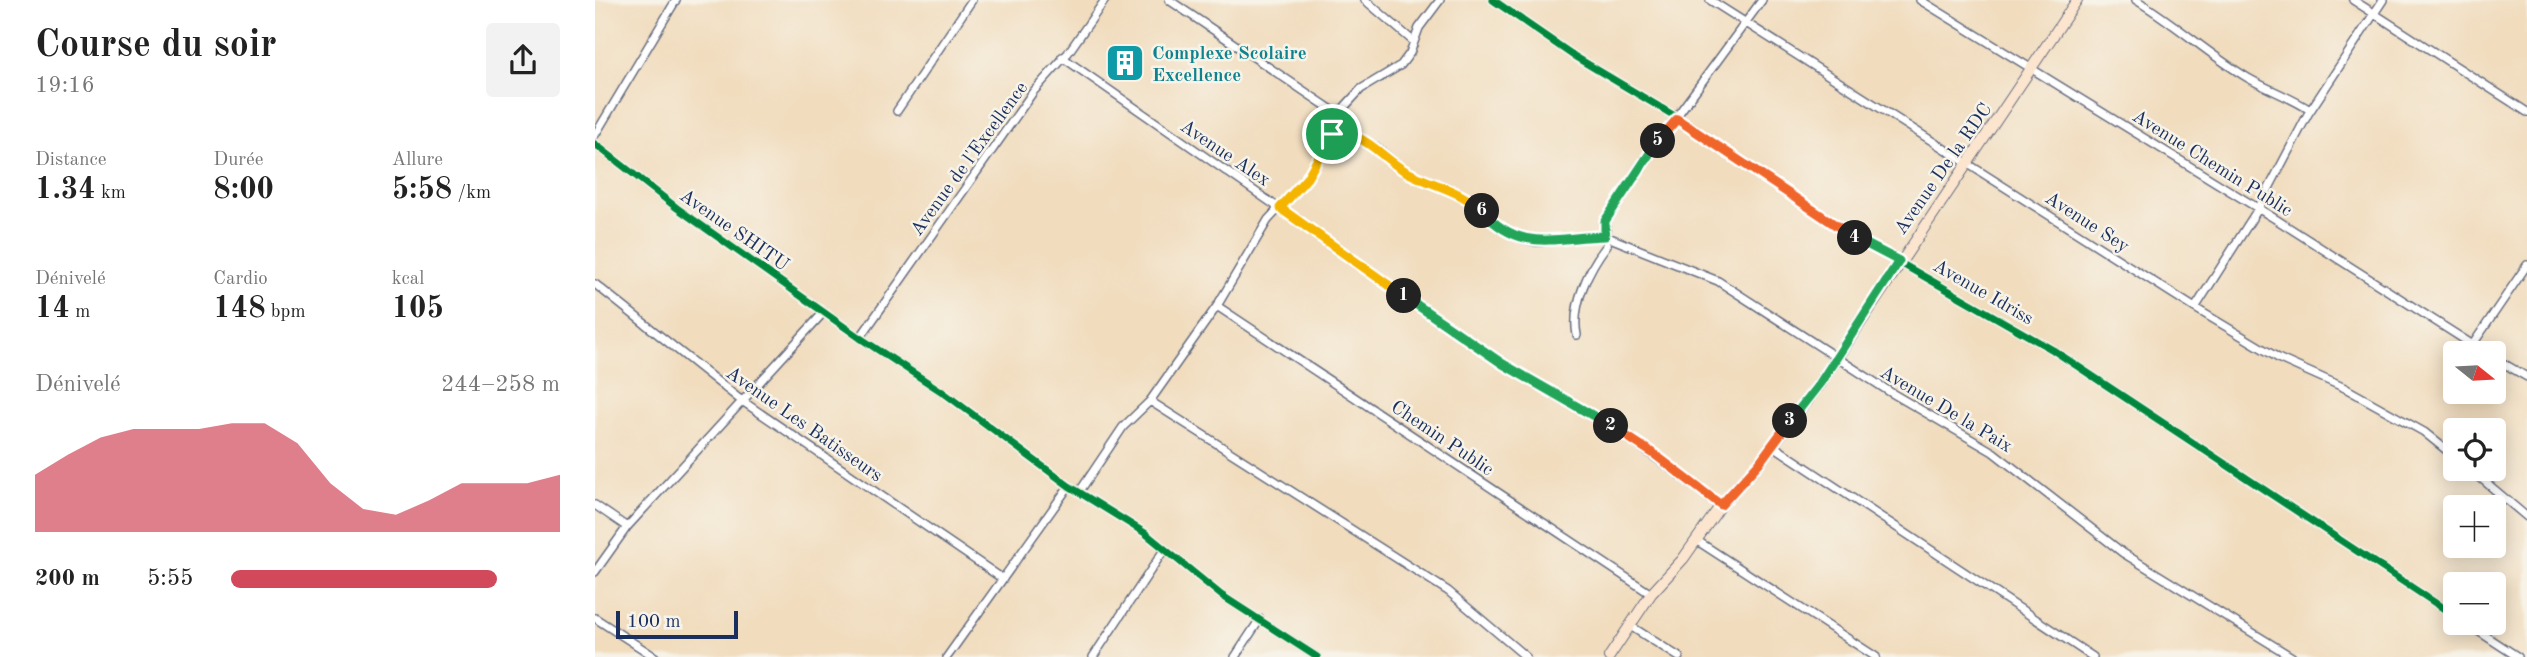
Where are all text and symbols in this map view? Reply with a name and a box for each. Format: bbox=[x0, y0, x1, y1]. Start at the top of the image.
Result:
button: share bbox=[486, 23, 560, 97]
text: Course du soir bbox=[35, 27, 277, 65]
building icon: Complexe Scolaire Excellence bbox=[1104, 42, 1146, 84]
place label: Complexe Scolaire Excellence bbox=[1152, 45, 1307, 86]
text: 19:16 bbox=[35, 74, 95, 97]
street label: Avenue de l'Excellence bbox=[908, 79, 1032, 240]
street label: Avenue De la RDC bbox=[1892, 100, 1996, 239]
pin bbox=[1302, 104, 1362, 164]
street label: Avenue Chemin Public bbox=[2128, 107, 2295, 221]
icon: arrive bbox=[1313, 115, 1351, 153]
street label: Avenue Alex bbox=[1176, 117, 1273, 191]
pin: 5 bbox=[1641, 124, 1675, 158]
text: 5 bbox=[1652, 131, 1663, 150]
text: Distance bbox=[35, 151, 107, 170]
text: Durée bbox=[213, 151, 264, 170]
text: Allure bbox=[392, 151, 443, 170]
text: 1.34 bbox=[35, 175, 96, 205]
text: 8:00 bbox=[213, 175, 274, 205]
text: 5:58 bbox=[392, 175, 452, 205]
text: km bbox=[96, 184, 126, 203]
text: /km bbox=[452, 184, 491, 203]
street label: Avenue SHITU bbox=[676, 186, 792, 276]
street label: Avenue Sey bbox=[2041, 189, 2132, 257]
pin: 6 bbox=[1465, 194, 1499, 228]
text: 6 bbox=[1476, 201, 1487, 220]
pin: 4 bbox=[1837, 220, 1873, 256]
text: 4 bbox=[1849, 228, 1860, 247]
street label: Avenue Idriss bbox=[1929, 257, 2036, 330]
text: Dénivelé bbox=[35, 270, 106, 289]
text: Cardio bbox=[213, 270, 268, 289]
text: kcal bbox=[392, 270, 424, 289]
pin: 1 bbox=[1387, 278, 1421, 314]
text: 1 bbox=[1398, 286, 1409, 305]
text: 14 bbox=[35, 294, 70, 324]
text: 148 bbox=[213, 294, 266, 324]
text: 105 bbox=[392, 294, 444, 324]
text: m bbox=[70, 303, 90, 322]
text: bpm bbox=[266, 303, 306, 322]
north arrow bbox=[2443, 341, 2506, 404]
map controls bbox=[2443, 341, 2506, 635]
street label: Avenue De la Paix bbox=[1876, 363, 2015, 457]
street label: Avenue Les Batisseurs bbox=[722, 364, 885, 486]
text: Dénivelé bbox=[35, 373, 121, 396]
text: 244–258 m bbox=[441, 373, 560, 396]
street label: Chemin Public bbox=[1387, 398, 1496, 480]
pin: 3 bbox=[1773, 404, 1807, 438]
pin: 2 bbox=[1593, 408, 1629, 444]
text: 3 bbox=[1784, 411, 1795, 430]
text: 2 bbox=[1605, 416, 1616, 435]
button: locate bbox=[2443, 418, 2506, 481]
button: + bbox=[2443, 495, 2506, 558]
text: 200 m bbox=[35, 567, 100, 590]
text: 5:55 bbox=[147, 567, 193, 590]
button: − bbox=[2443, 572, 2506, 635]
scale bar bbox=[616, 608, 739, 640]
text: 100 m bbox=[627, 613, 680, 632]

